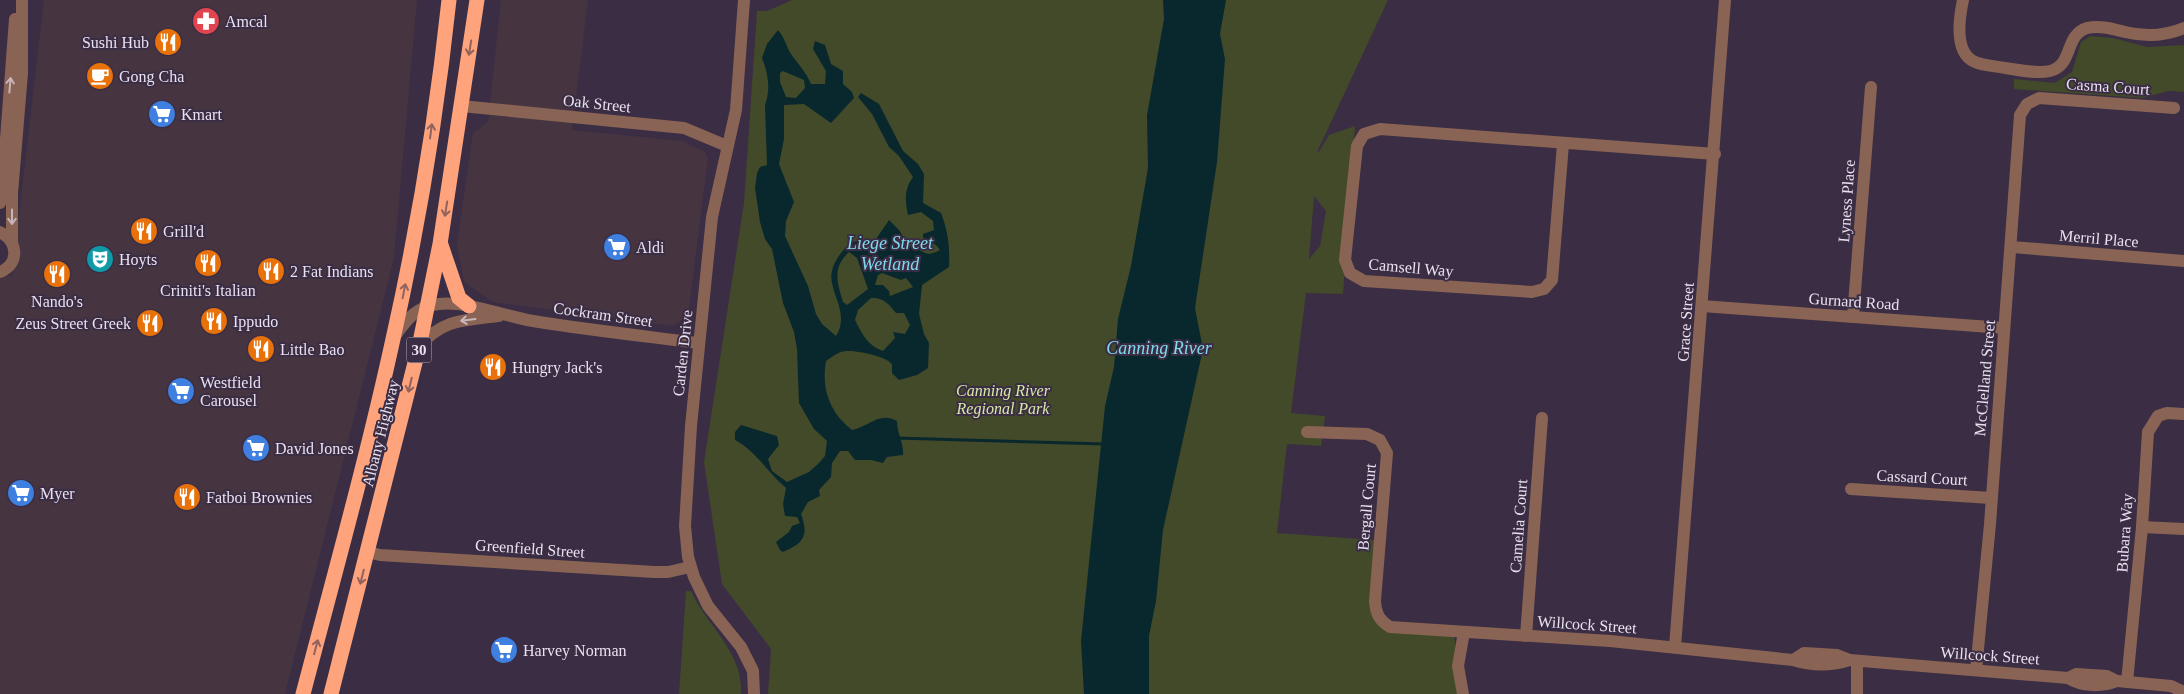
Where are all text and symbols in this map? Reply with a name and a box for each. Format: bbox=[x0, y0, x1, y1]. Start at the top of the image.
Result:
pharmacy icon: Amcal bbox=[191, 6, 221, 36]
place label: Amcal bbox=[225, 13, 268, 30]
restaurant icon: Sushi Hub bbox=[153, 27, 183, 57]
place label: Sushi Hub bbox=[82, 34, 149, 51]
one-way arrow bbox=[465, 40, 475, 56]
cafe icon: Gong Cha bbox=[85, 61, 115, 91]
place label: Gong Cha bbox=[119, 68, 184, 86]
street label: Casma Court bbox=[2065, 75, 2151, 98]
one-way arrow bbox=[5, 78, 15, 94]
street label: Oak Street bbox=[562, 91, 632, 116]
supermarket icon: Kmart bbox=[147, 99, 177, 129]
place label: Kmart bbox=[181, 106, 222, 123]
one-way arrow bbox=[426, 123, 436, 139]
street label: Lyness Place bbox=[1835, 159, 1859, 243]
one-way arrow bbox=[440, 200, 450, 216]
one-way arrow bbox=[7, 208, 17, 225]
restaurant icon: Grill'd bbox=[129, 216, 159, 246]
place label: Grill'd bbox=[163, 223, 204, 240]
street label: Merril Place bbox=[2059, 227, 2139, 250]
supermarket icon: Aldi bbox=[602, 232, 632, 262]
water label: Liege Street Wetland bbox=[846, 233, 934, 274]
place label: Aldi bbox=[636, 239, 665, 256]
theatre icon: Hoyts bbox=[85, 244, 115, 274]
restaurant icon: Criniti's Italian bbox=[193, 248, 223, 278]
place label: Hoyts bbox=[119, 251, 157, 269]
street label: Camsell Way bbox=[1368, 255, 1454, 281]
restaurant icon: 2 Fat Indians bbox=[256, 256, 286, 286]
restaurant icon: Nando's bbox=[42, 259, 72, 289]
place label: 2 Fat Indians bbox=[290, 263, 374, 280]
street label: Grace Street bbox=[1674, 281, 1697, 362]
place label: Criniti's Italian bbox=[160, 282, 256, 299]
one-way arrow bbox=[399, 283, 409, 299]
street label: Gurnard Road bbox=[1808, 290, 1900, 313]
place label: Nando's bbox=[31, 293, 83, 310]
street label: Cockram Street bbox=[552, 299, 654, 330]
restaurant icon: Ippudo bbox=[199, 306, 229, 336]
restaurant icon: Zeus Street Greek bbox=[135, 308, 165, 338]
street label: Carden Drive bbox=[670, 309, 695, 397]
place label: Ippudo bbox=[233, 313, 278, 331]
place label: Zeus Street Greek bbox=[15, 315, 131, 332]
one-way arrow bbox=[460, 315, 476, 325]
street label: McClelland Street bbox=[1971, 319, 1998, 437]
restaurant icon: Little Bao bbox=[246, 334, 276, 364]
road number: 30 bbox=[406, 338, 432, 362]
water label: Canning River bbox=[1106, 338, 1213, 358]
place label: Little Bao bbox=[280, 341, 344, 358]
restaurant icon: Hungry Jack's bbox=[478, 352, 508, 382]
place label: Hungry Jack's bbox=[512, 359, 602, 377]
place label: Westfield Carousel bbox=[200, 374, 261, 409]
supermarket icon: Westfield Carousel bbox=[166, 376, 196, 406]
one-way arrow bbox=[405, 377, 414, 393]
street label: Albany Highway bbox=[359, 378, 403, 489]
park label: Canning River Regional Park bbox=[956, 382, 1051, 418]
supermarket icon: David Jones bbox=[241, 433, 271, 463]
place label: David Jones bbox=[275, 440, 354, 457]
street label: Bergall Court bbox=[1354, 462, 1380, 551]
street label: Cassard Court bbox=[1876, 467, 1968, 488]
supermarket icon: Myer bbox=[6, 478, 36, 508]
street label: Camelia Court bbox=[1507, 478, 1530, 573]
restaurant icon: Fatboi Brownies bbox=[172, 482, 202, 512]
place label: Myer bbox=[40, 485, 75, 503]
place label: Fatboi Brownies bbox=[206, 489, 312, 506]
street label: Bubara Way bbox=[2113, 493, 2137, 573]
street label: Greenfield Street bbox=[475, 536, 586, 561]
one-way arrow bbox=[356, 568, 366, 584]
street label: Willcock Street bbox=[1537, 613, 1638, 636]
supermarket icon: Harvey Norman bbox=[489, 635, 519, 665]
one-way arrow bbox=[312, 639, 321, 655]
place label: Harvey Norman bbox=[523, 642, 627, 660]
street label: Willcock Street bbox=[1940, 644, 2041, 667]

